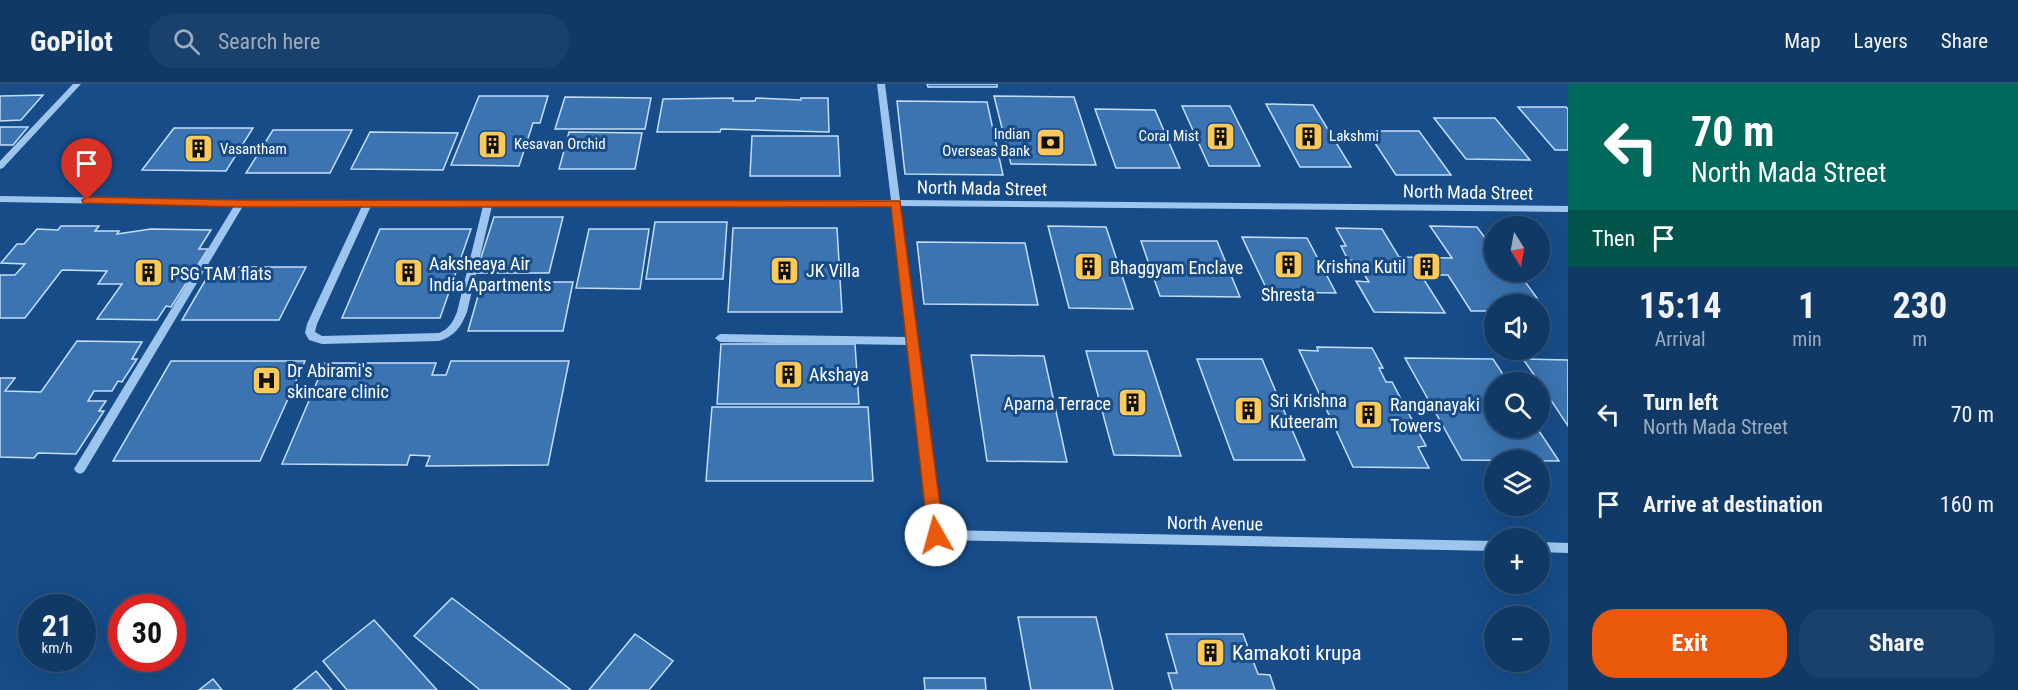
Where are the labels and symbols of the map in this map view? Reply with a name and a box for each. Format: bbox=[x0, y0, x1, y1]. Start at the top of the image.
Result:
building icon: Coral Mist bbox=[1204, 120, 1236, 152]
building icon: Lakshmi bbox=[1292, 120, 1324, 152]
place label: Indian Overseas Bank bbox=[942, 125, 1030, 160]
bank icon: Indian Overseas Bank bbox=[1035, 127, 1067, 159]
place label: Coral Mist bbox=[1139, 127, 1199, 145]
place label: Lakshmi bbox=[1329, 127, 1379, 145]
building icon: Kesavan Orchid bbox=[477, 128, 509, 160]
building icon: Vasantham bbox=[183, 133, 215, 165]
place label: Kesavan Orchid bbox=[514, 135, 606, 153]
pin bbox=[61, 138, 112, 200]
place label: Vasantham bbox=[220, 140, 287, 158]
street label: North Mada Street bbox=[917, 176, 1047, 200]
street label: North Mada Street bbox=[1403, 180, 1533, 204]
north arrow bbox=[1484, 216, 1550, 282]
building icon: Shresta bbox=[1272, 249, 1304, 281]
building icon: Krishna Kutil bbox=[1411, 250, 1443, 282]
building icon: Bhaggyam Enclave bbox=[1073, 251, 1105, 283]
place label: Aaksheaya Air India Apartments bbox=[429, 253, 551, 295]
building icon: JK Villa bbox=[769, 254, 801, 286]
place label: Krishna Kutil bbox=[1316, 256, 1406, 277]
building icon: PSG TAM flats bbox=[133, 257, 165, 289]
building icon: Aaksheaya Air India Apartments bbox=[392, 257, 424, 289]
place label: Bhaggyam Enclave bbox=[1110, 257, 1243, 278]
place label: JK Villa bbox=[806, 260, 860, 281]
place label: PSG TAM flats bbox=[170, 263, 272, 284]
place label: Shresta bbox=[1261, 284, 1315, 305]
building icon: Akshaya bbox=[772, 358, 804, 390]
place label: Dr Abirami's skincare clinic bbox=[287, 360, 389, 402]
hospital icon: Dr Abirami's skincare clinic bbox=[250, 364, 282, 396]
place label: Akshaya bbox=[809, 364, 869, 385]
building icon: Aparna Terrace bbox=[1116, 387, 1148, 419]
place label: Sri Krishna Kuteeram bbox=[1270, 390, 1347, 432]
place label: Aparna Terrace bbox=[1004, 393, 1111, 414]
building icon: Sri Krishna Kuteeram bbox=[1233, 394, 1265, 426]
place label: Ranganayaki Towers bbox=[1390, 394, 1480, 436]
building icon: Ranganayaki Towers bbox=[1353, 398, 1385, 430]
position arrow bbox=[904, 503, 968, 567]
street label: North Avenue bbox=[1167, 512, 1263, 534]
speed limit sign: 30 bbox=[108, 594, 186, 672]
building icon: Kamakoti krupa bbox=[1195, 637, 1227, 669]
place label: Kamakoti krupa bbox=[1232, 641, 1362, 665]

